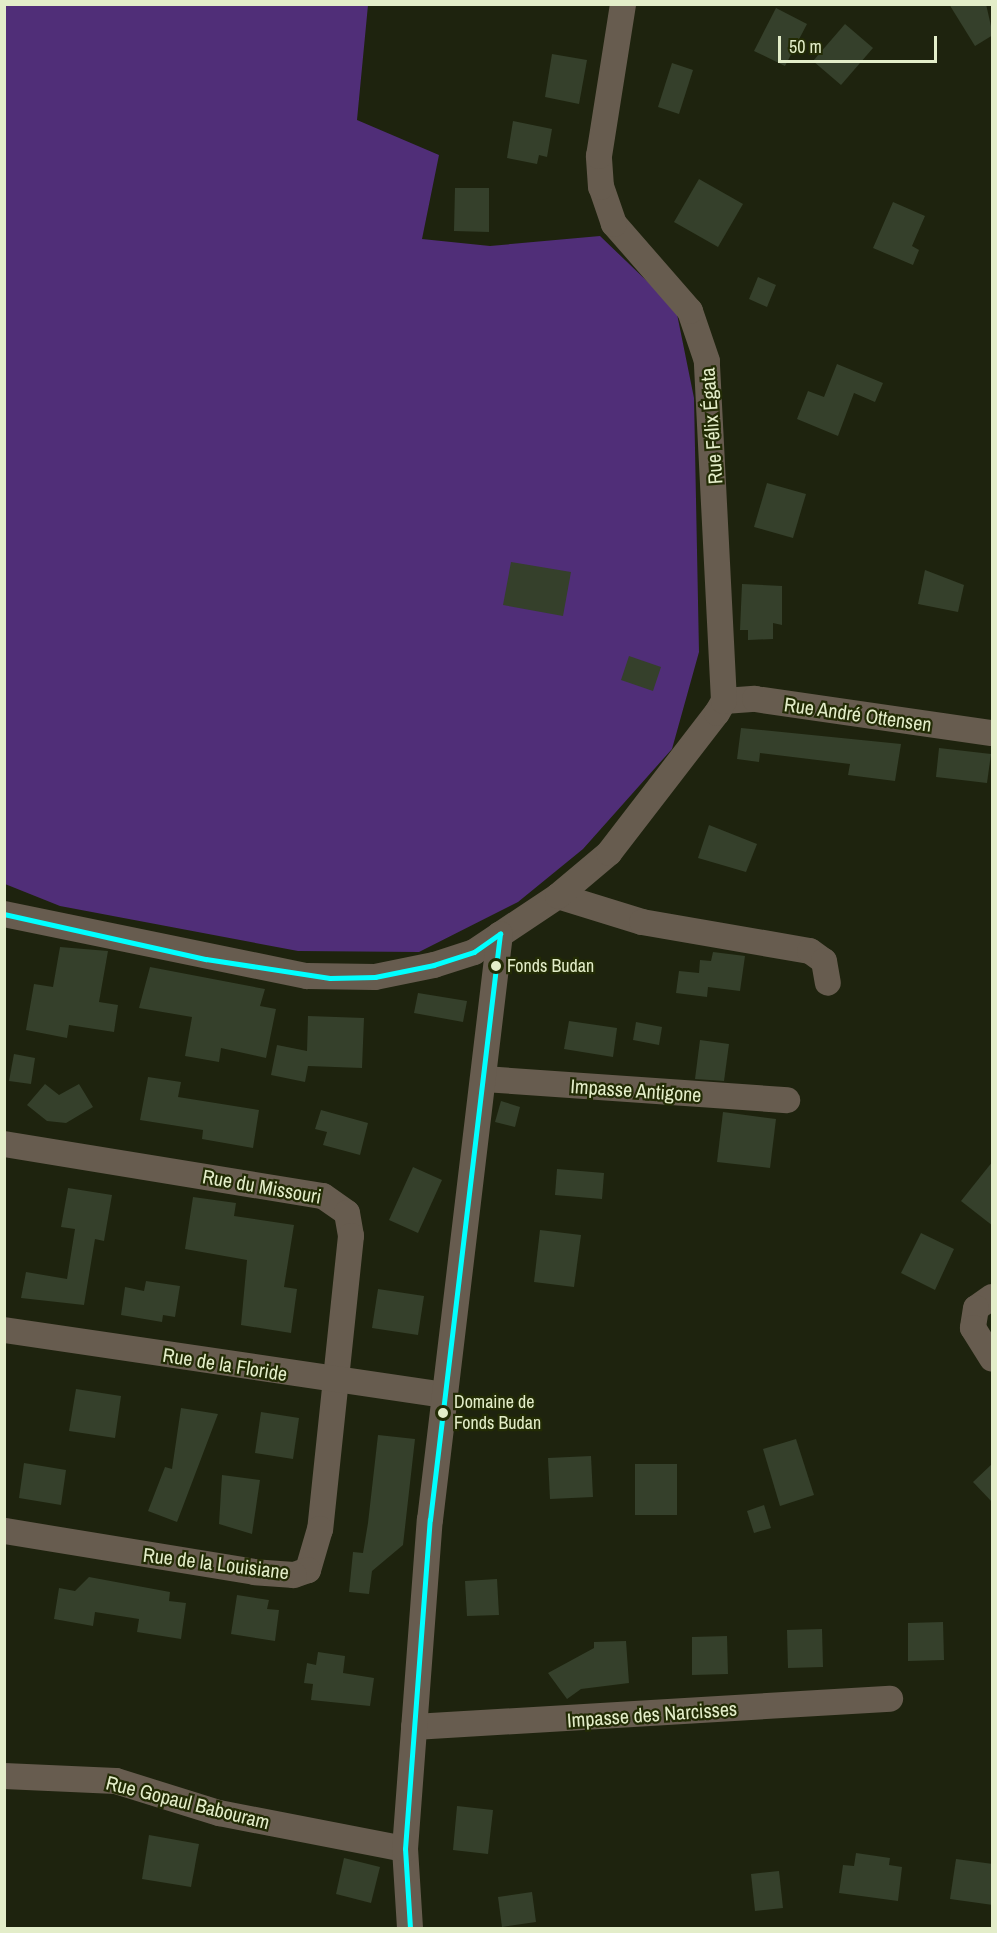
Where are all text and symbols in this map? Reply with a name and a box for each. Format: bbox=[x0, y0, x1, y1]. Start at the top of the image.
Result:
scale bar bbox=[781, 24, 940, 62]
text: 50 m bbox=[789, 34, 822, 59]
street label: Rue Félix Égata bbox=[695, 367, 727, 485]
street label: Rue André Ottensen bbox=[782, 692, 934, 736]
place label: Fonds Budan bbox=[507, 955, 594, 977]
marker: Fonds Budan bbox=[490, 960, 502, 972]
street label: Impasse Antigone bbox=[569, 1073, 703, 1107]
street label: Rue du Missouri bbox=[201, 1164, 323, 1208]
street label: Rue de la Floride bbox=[161, 1342, 289, 1386]
place label: Domaine de Fonds Budan bbox=[454, 1392, 541, 1434]
marker: Domaine de Fonds Budan bbox=[437, 1407, 449, 1419]
street label: Rue de la Louisiane bbox=[142, 1542, 290, 1584]
street label: Impasse des Narcisses bbox=[566, 1696, 738, 1732]
street label: Rue Gopaul Babouram bbox=[104, 1770, 272, 1834]

